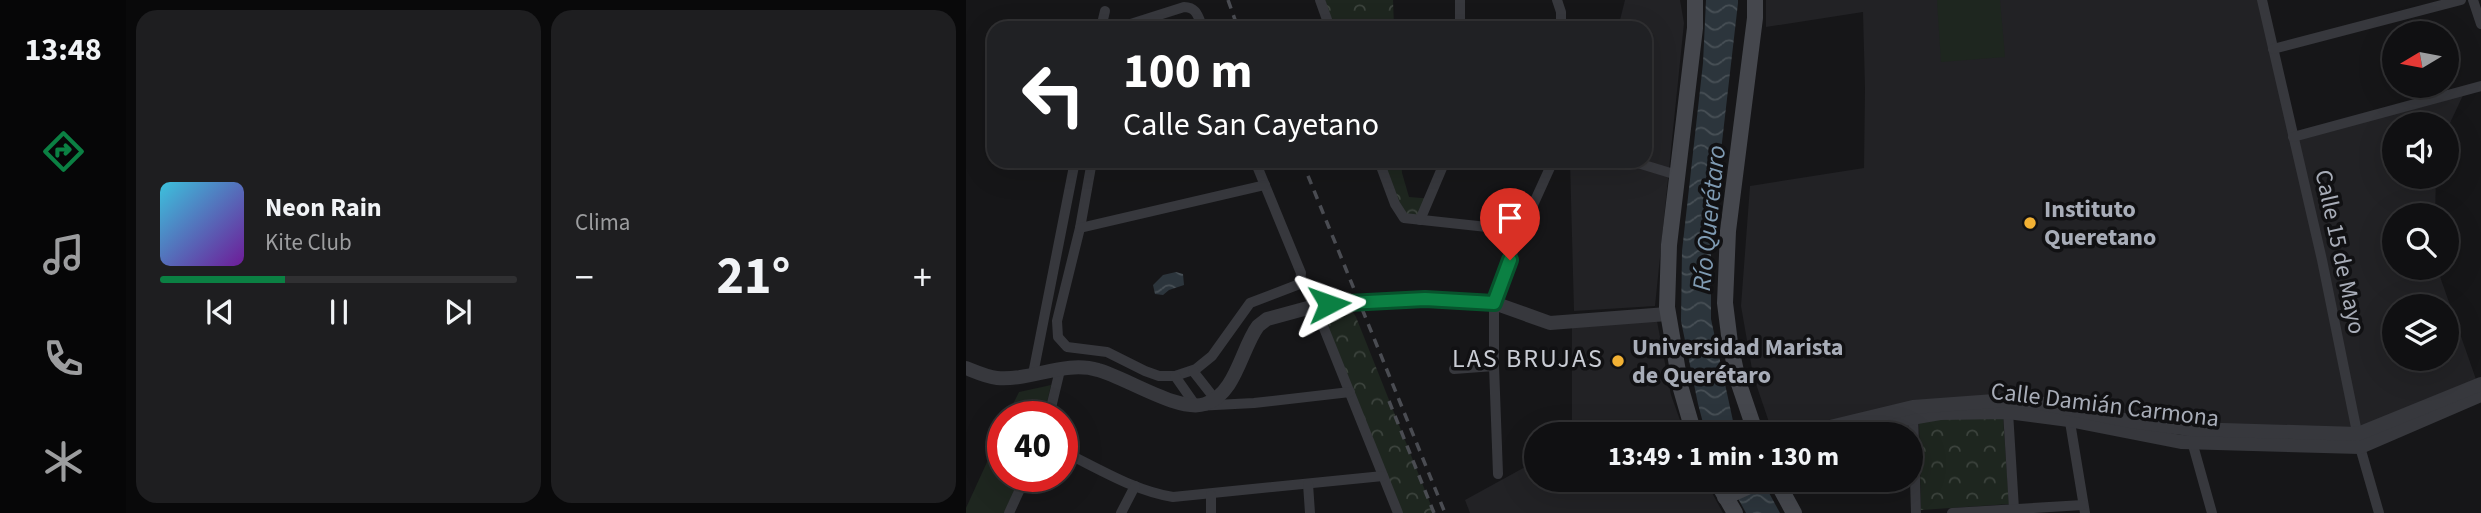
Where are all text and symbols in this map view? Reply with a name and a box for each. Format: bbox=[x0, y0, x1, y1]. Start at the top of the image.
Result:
north arrow bbox=[2382, 21, 2459, 98]
map controls bbox=[2382, 21, 2459, 371]
text: 13:48 bbox=[24, 27, 102, 73]
text: 100 m bbox=[1123, 37, 1252, 107]
icon: left bbox=[1008, 49, 1099, 140]
text: Calle San Cayetano bbox=[1123, 102, 1379, 148]
button: sound bbox=[2382, 112, 2459, 189]
icon: directions bbox=[39, 127, 88, 176]
water label: Río Querétaro bbox=[1683, 143, 1735, 293]
street label: Calle 15 de Mayo bbox=[2306, 167, 2374, 337]
pin bbox=[1480, 188, 1540, 260]
text: Neon Rain bbox=[265, 189, 382, 226]
place label: Instituto Queretano bbox=[2044, 192, 2156, 255]
icon: arrive bbox=[1491, 199, 1529, 237]
button: search bbox=[2382, 203, 2459, 280]
text: Clima bbox=[575, 206, 630, 239]
marker: Instituto Queretano bbox=[2022, 215, 2038, 231]
text: Kite Club bbox=[265, 226, 352, 259]
icon: music bbox=[39, 230, 88, 279]
text: 21° bbox=[717, 240, 790, 314]
text: − bbox=[575, 251, 594, 305]
text: + bbox=[913, 251, 932, 305]
position arrow bbox=[1292, 267, 1366, 341]
icon: previous bbox=[201, 293, 239, 331]
icon: pause bbox=[320, 293, 358, 331]
icon: next bbox=[439, 293, 477, 331]
button: layers bbox=[2382, 294, 2459, 371]
place label: Universidad Marista de Querétaro bbox=[1632, 330, 1843, 393]
icon: phone bbox=[39, 334, 88, 383]
district label: LAS BRUJAS bbox=[1452, 340, 1604, 377]
marker: Universidad Marista de Querétaro bbox=[1610, 353, 1626, 369]
street label: Calle Damián Carmona bbox=[1989, 374, 2221, 436]
speed limit sign: 40 bbox=[987, 401, 1078, 492]
icon: climate bbox=[39, 437, 88, 486]
text: 13:49 · 1 min · 130 m bbox=[1608, 438, 1839, 475]

